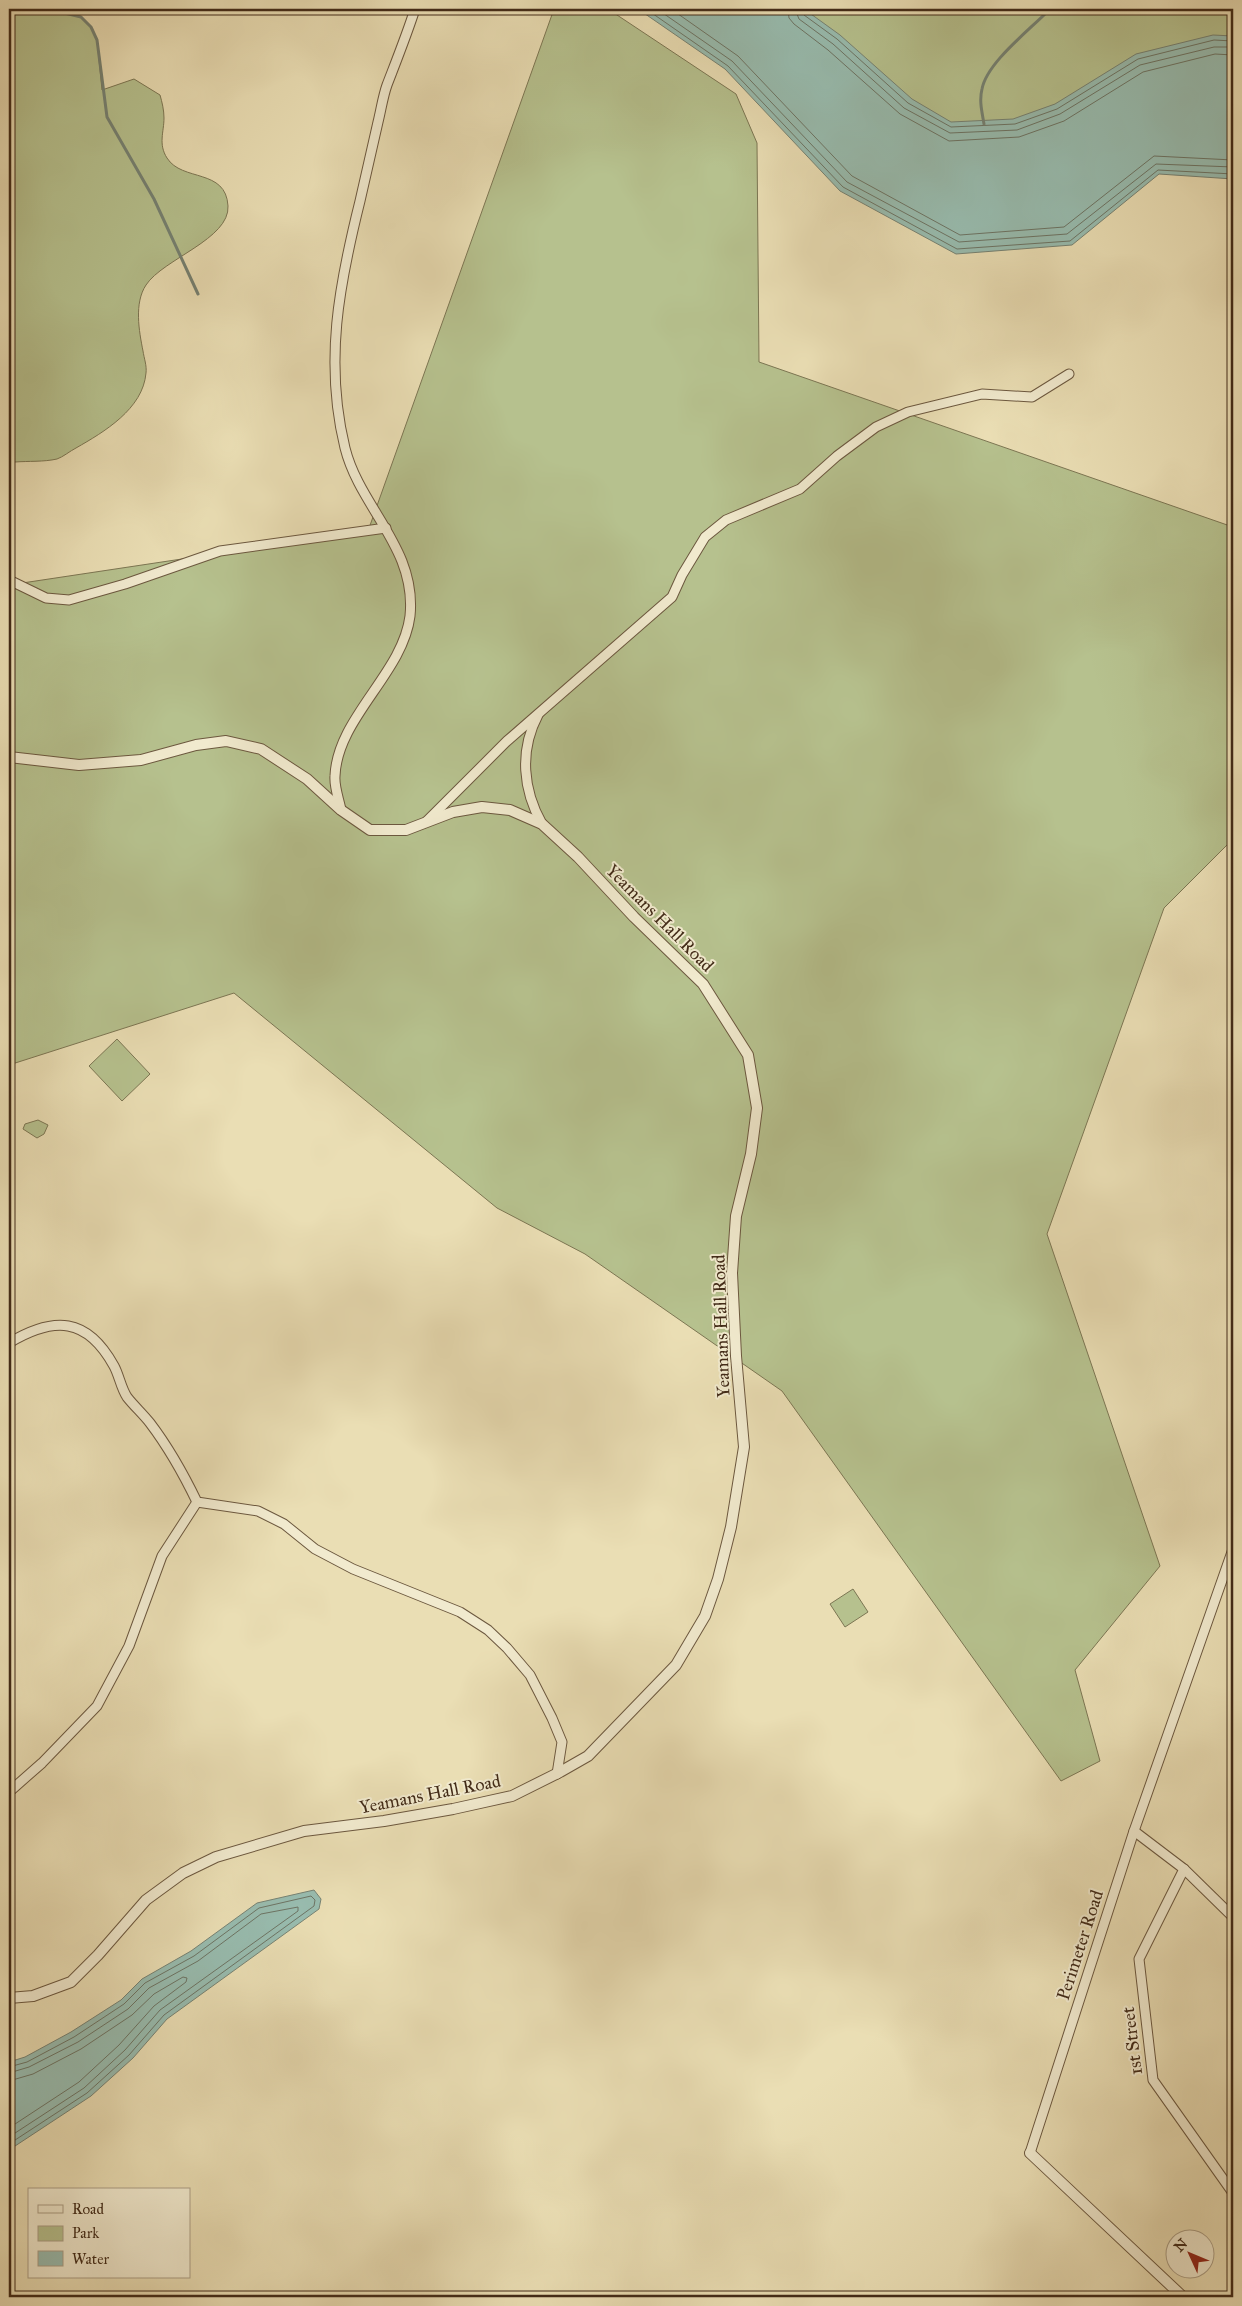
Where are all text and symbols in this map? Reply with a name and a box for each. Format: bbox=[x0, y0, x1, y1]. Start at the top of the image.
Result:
street label: Yeamans Hall Road bbox=[602, 860, 718, 976]
street label: Yeamans Hall Road bbox=[708, 1254, 734, 1398]
street label: Yeamans Hall Road bbox=[358, 1770, 502, 1818]
street label: Perimeter Road bbox=[1052, 1887, 1108, 2003]
street label: 1st Street bbox=[1117, 2005, 1147, 2076]
legend bbox=[28, 2188, 190, 2278]
text: Road bbox=[72, 2200, 104, 2218]
text: Park bbox=[72, 2224, 99, 2242]
north arrow bbox=[1164, 2228, 1214, 2278]
text: N bbox=[1171, 2235, 1191, 2255]
text: Water bbox=[72, 2250, 109, 2268]

